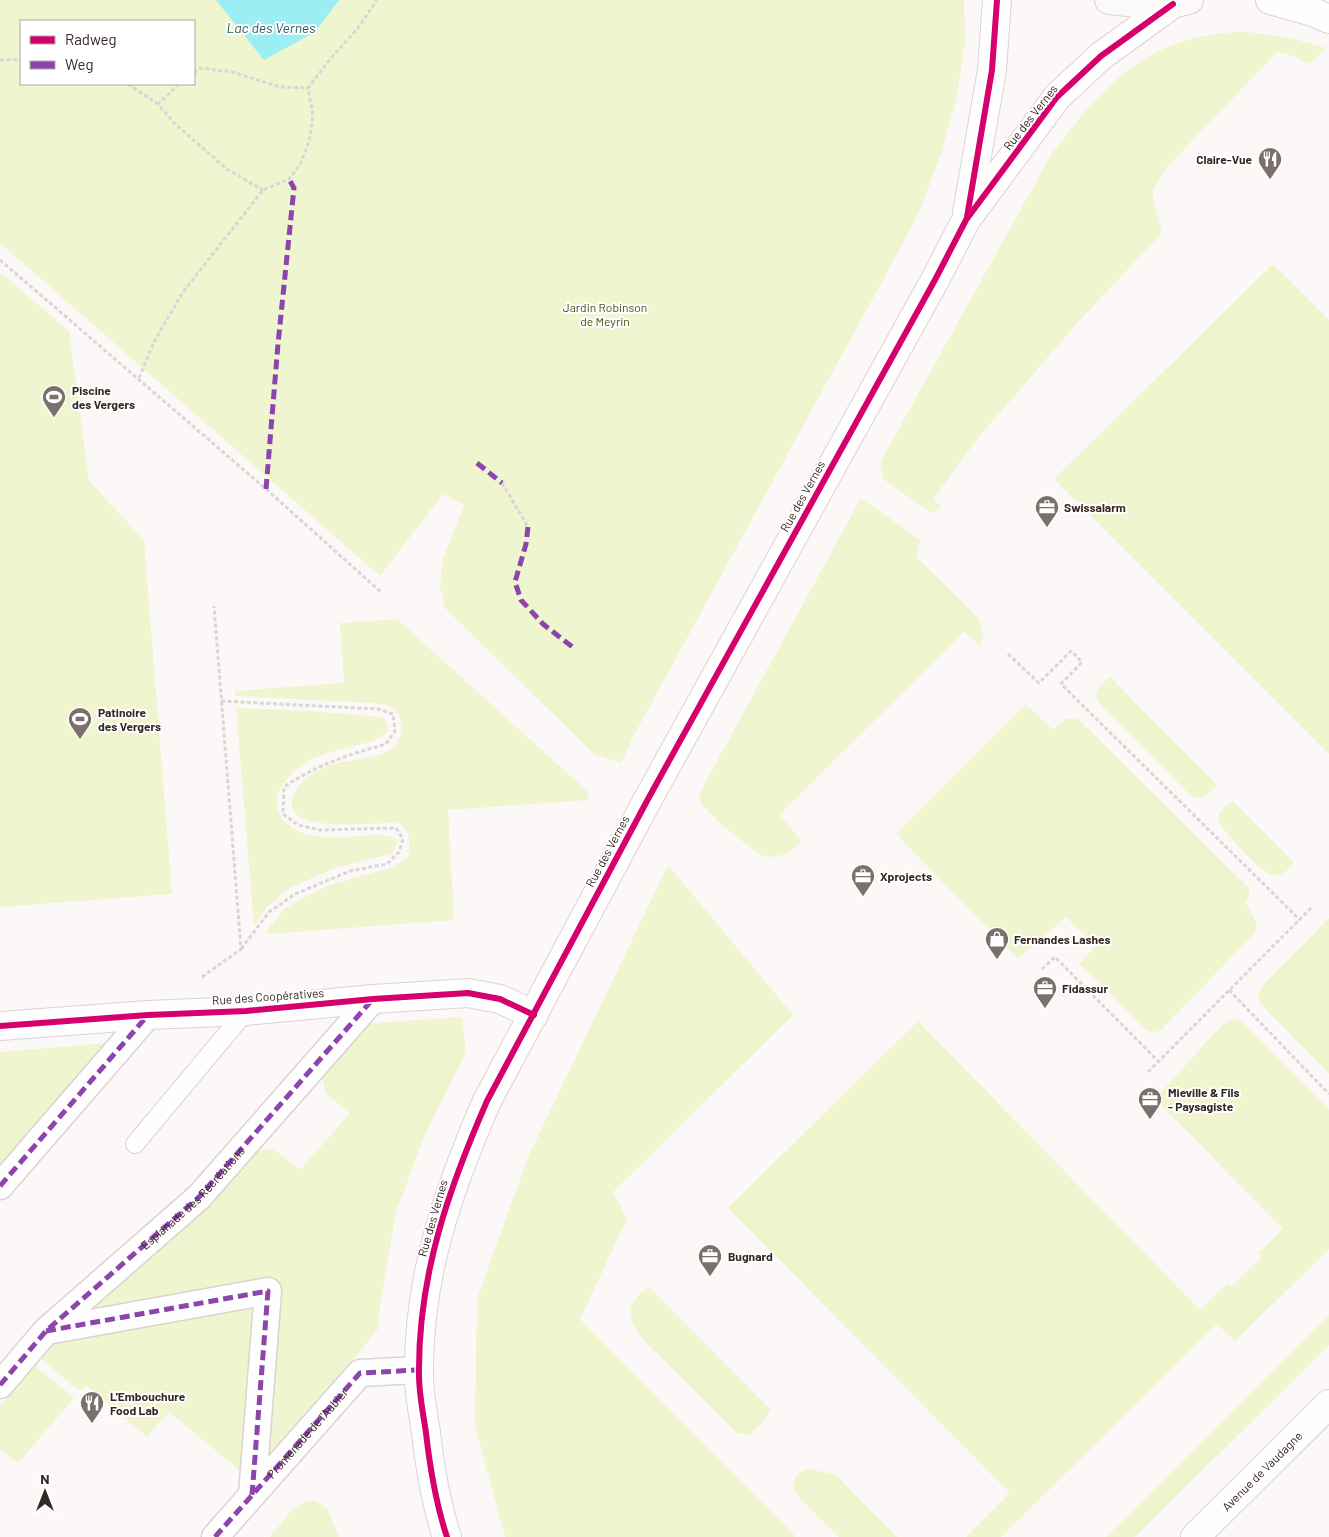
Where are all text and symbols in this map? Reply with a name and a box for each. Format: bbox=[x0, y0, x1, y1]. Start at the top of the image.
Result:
water label: Lac des Vernes bbox=[226, 19, 316, 36]
legend bbox=[20, 20, 195, 85]
text: Radweg bbox=[65, 30, 117, 48]
text: Weg bbox=[65, 55, 93, 73]
street label: Rue des Vernes bbox=[1000, 81, 1060, 153]
restaurant icon: Claire-Vue bbox=[1257, 146, 1283, 180]
place label: Claire-Vue bbox=[1196, 152, 1252, 166]
park label: Jardin Robinson de Meyrin bbox=[563, 300, 647, 328]
place label: Piscine des Vergers bbox=[72, 383, 135, 411]
sports icon: Piscine des Vergers bbox=[41, 384, 67, 418]
street label: Rue des Vernes bbox=[777, 458, 827, 534]
office icon: Swissalarm bbox=[1034, 494, 1060, 528]
place label: Swissalarm bbox=[1064, 500, 1126, 514]
place label: Patinoire des Vergers bbox=[98, 705, 161, 733]
sports icon: Patinoire des Vergers bbox=[67, 706, 93, 740]
street label: Rue des Vernes bbox=[582, 813, 632, 889]
office icon: Xprojects bbox=[850, 863, 876, 897]
place label: Xprojects bbox=[880, 869, 932, 883]
shop icon: Fernandes Lashes bbox=[984, 926, 1010, 960]
place label: Fernandes Lashes bbox=[1014, 932, 1111, 946]
office icon: Fidassur bbox=[1032, 975, 1058, 1009]
place label: Fidassur bbox=[1062, 981, 1108, 995]
street label: Rue des Coopératives bbox=[212, 985, 325, 1007]
place label: Mieville & Fils - Paysagiste bbox=[1168, 1085, 1240, 1113]
office icon: Mieville & Fils - Paysagiste bbox=[1137, 1086, 1163, 1120]
street label: Esplanade des Récréations bbox=[138, 1143, 247, 1252]
street label: Rue des Vernes bbox=[414, 1178, 450, 1258]
office icon: Bugnard bbox=[697, 1243, 723, 1277]
place label: Bugnard bbox=[728, 1249, 773, 1263]
street label: Promenade de l'Aubier bbox=[264, 1385, 351, 1481]
place label: L'Embouchure Food Lab bbox=[110, 1389, 186, 1417]
restaurant icon: L'Embouchure Food Lab bbox=[79, 1390, 105, 1424]
street label: Avenue de Vaudagne bbox=[1219, 1428, 1305, 1513]
north arrow bbox=[20, 1467, 70, 1517]
text: N bbox=[40, 1470, 50, 1487]

